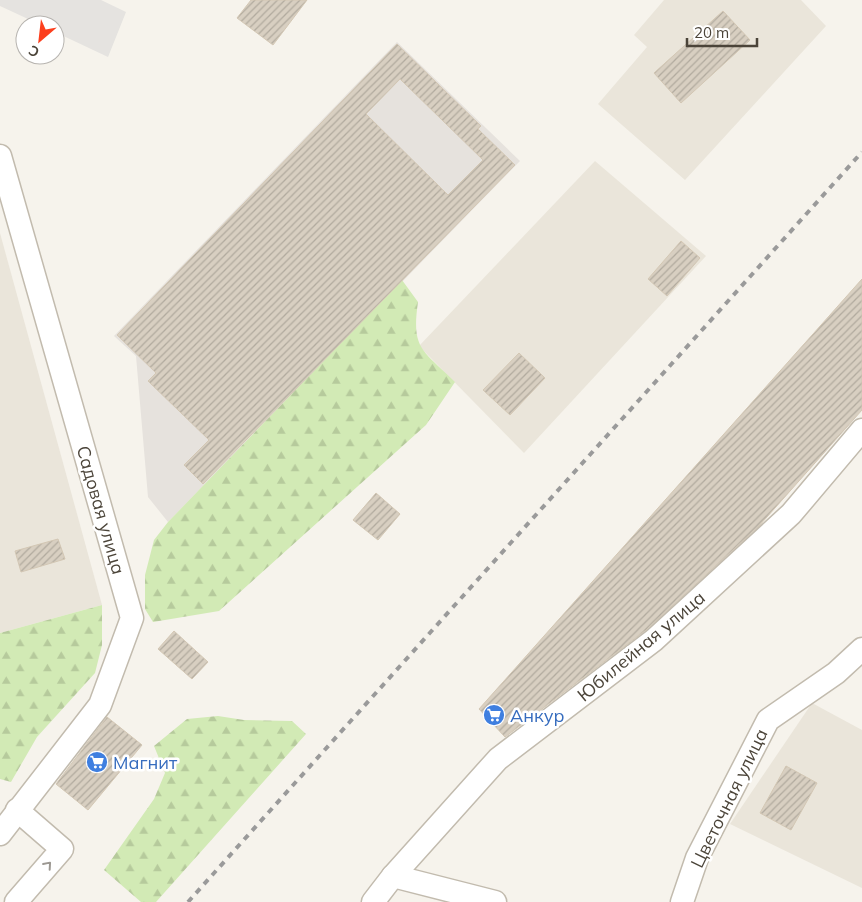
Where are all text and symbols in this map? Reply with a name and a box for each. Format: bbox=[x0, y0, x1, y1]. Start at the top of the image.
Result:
north arrow bbox=[15, 15, 65, 65]
scale bar bbox=[687, 15, 757, 47]
text: 20 m bbox=[694, 23, 729, 42]
text: С bbox=[25, 41, 42, 62]
street label: Садовая улица bbox=[72, 443, 130, 577]
street label: Юбилейная улица bbox=[572, 586, 710, 706]
supermarket icon: Анкур bbox=[482, 703, 506, 727]
place label: Анкур bbox=[510, 704, 564, 727]
street label: Цветочная улица bbox=[685, 725, 773, 871]
supermarket icon: Магнит bbox=[85, 750, 109, 774]
place label: Магнит bbox=[113, 751, 178, 774]
one-way arrow bbox=[42, 862, 51, 871]

